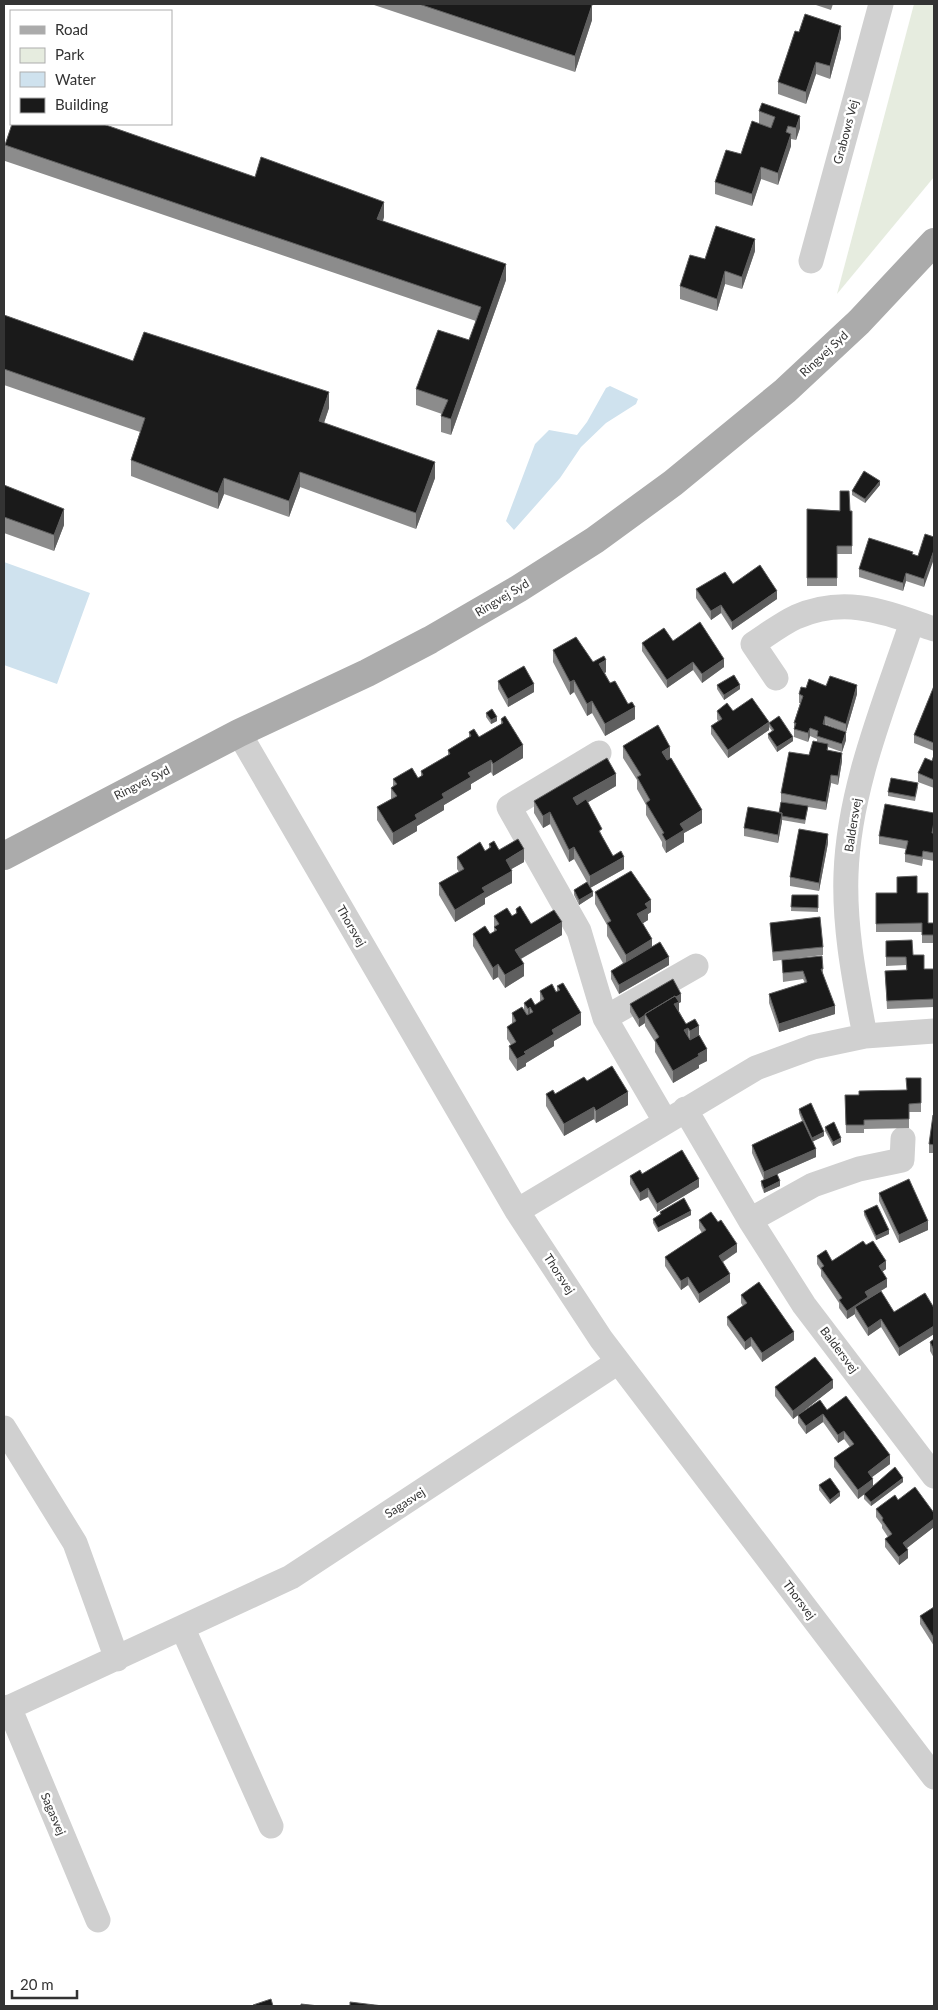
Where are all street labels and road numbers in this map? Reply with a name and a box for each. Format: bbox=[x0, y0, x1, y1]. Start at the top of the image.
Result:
street label: Grabows Vej bbox=[830, 98, 861, 166]
street label: Ringvej Syd bbox=[796, 328, 851, 380]
street label: Ringvej Syd bbox=[472, 576, 532, 620]
street label: Ringvej Syd bbox=[111, 762, 172, 803]
street label: Baldersvej bbox=[841, 797, 864, 853]
street label: Thorsvej bbox=[334, 902, 369, 949]
street label: Thorsvej bbox=[541, 1251, 578, 1297]
street label: Baldersvej bbox=[817, 1324, 862, 1376]
street label: Sagasvej bbox=[382, 1484, 428, 1521]
street label: Thorsvej bbox=[780, 1577, 819, 1622]
street label: Sagasvej bbox=[38, 1790, 69, 1838]

